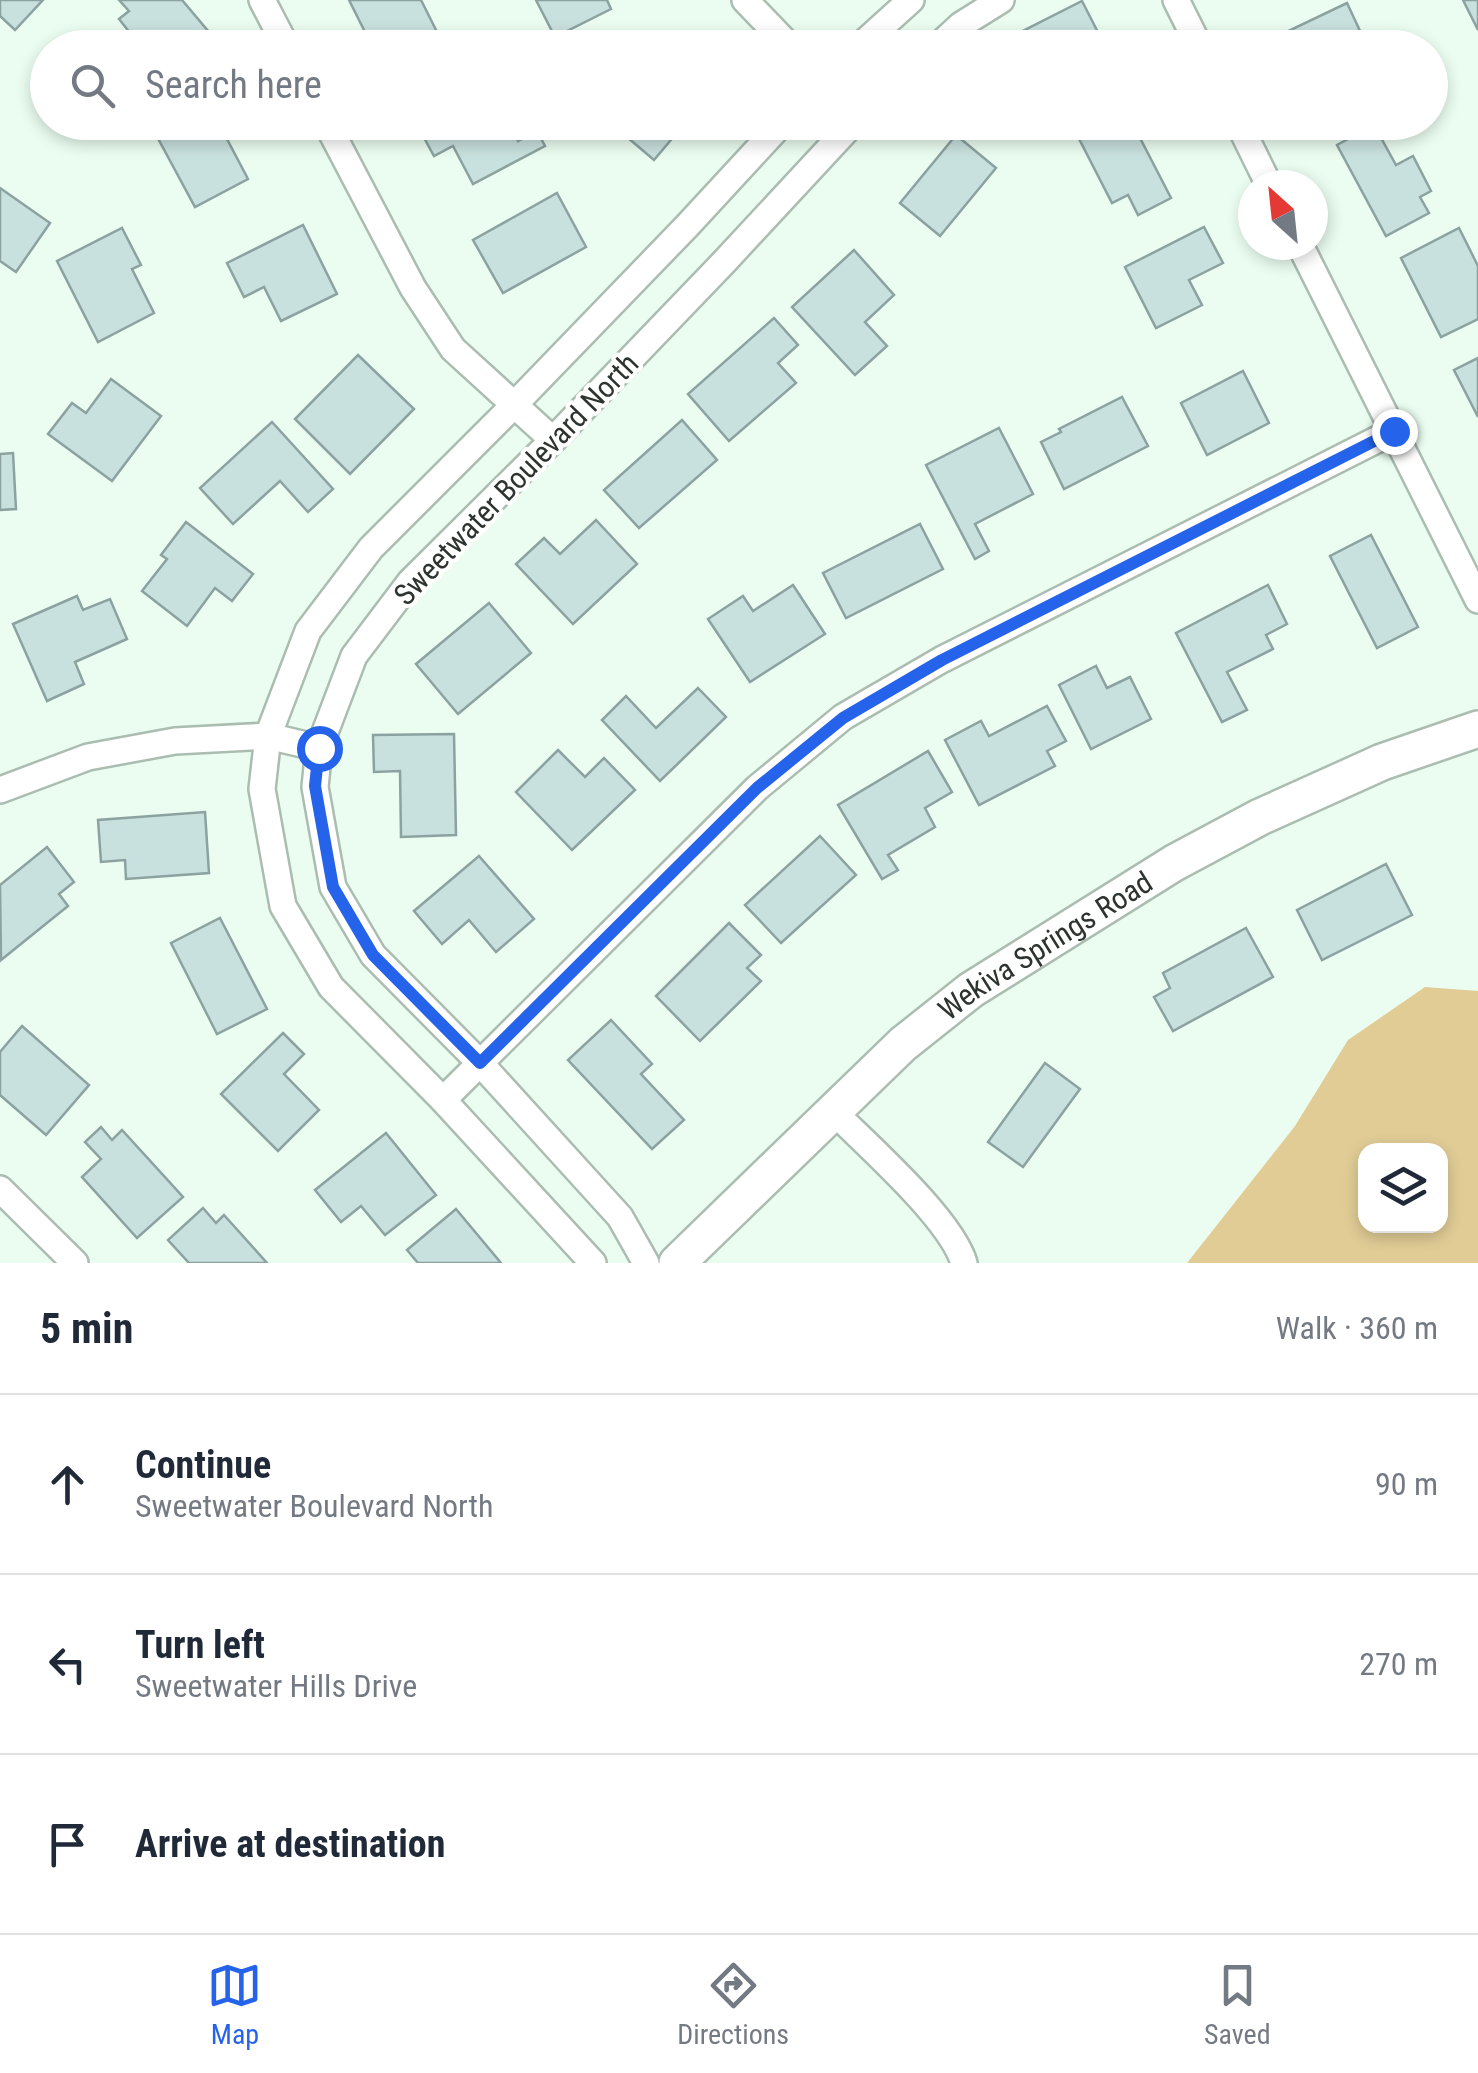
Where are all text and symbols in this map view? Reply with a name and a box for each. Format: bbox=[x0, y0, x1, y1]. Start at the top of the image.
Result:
search box bbox=[30, 30, 1448, 140]
icon: search bbox=[65, 58, 120, 113]
text: Search here bbox=[145, 63, 322, 107]
north arrow bbox=[1238, 170, 1328, 260]
street label: Sweetwater Boulevard North bbox=[387, 346, 645, 612]
route end bbox=[1372, 409, 1418, 455]
route start bbox=[297, 726, 343, 772]
street label: Wekiva Springs Road bbox=[931, 864, 1158, 1027]
map controls bbox=[1358, 1143, 1448, 1233]
button: layers bbox=[1358, 1143, 1448, 1233]
text: 5 min bbox=[40, 1304, 133, 1353]
text: Walk · 360 m bbox=[1276, 1309, 1438, 1347]
text: Continue bbox=[135, 1443, 271, 1487]
icon: ahead bbox=[40, 1457, 95, 1512]
text: 90 m bbox=[1375, 1465, 1438, 1503]
text: Sweetwater Boulevard North bbox=[135, 1487, 493, 1525]
text: Turn left bbox=[135, 1623, 265, 1667]
icon: left bbox=[40, 1637, 95, 1692]
text: 270 m bbox=[1359, 1645, 1438, 1683]
text: Sweetwater Hills Drive bbox=[135, 1667, 417, 1705]
icon: arrive bbox=[40, 1817, 95, 1872]
text: Arrive at destination bbox=[135, 1822, 445, 1866]
tab: Map bbox=[207, 1958, 262, 2051]
tab: Directions bbox=[677, 1958, 789, 2051]
tab: Saved bbox=[1204, 1958, 1271, 2051]

